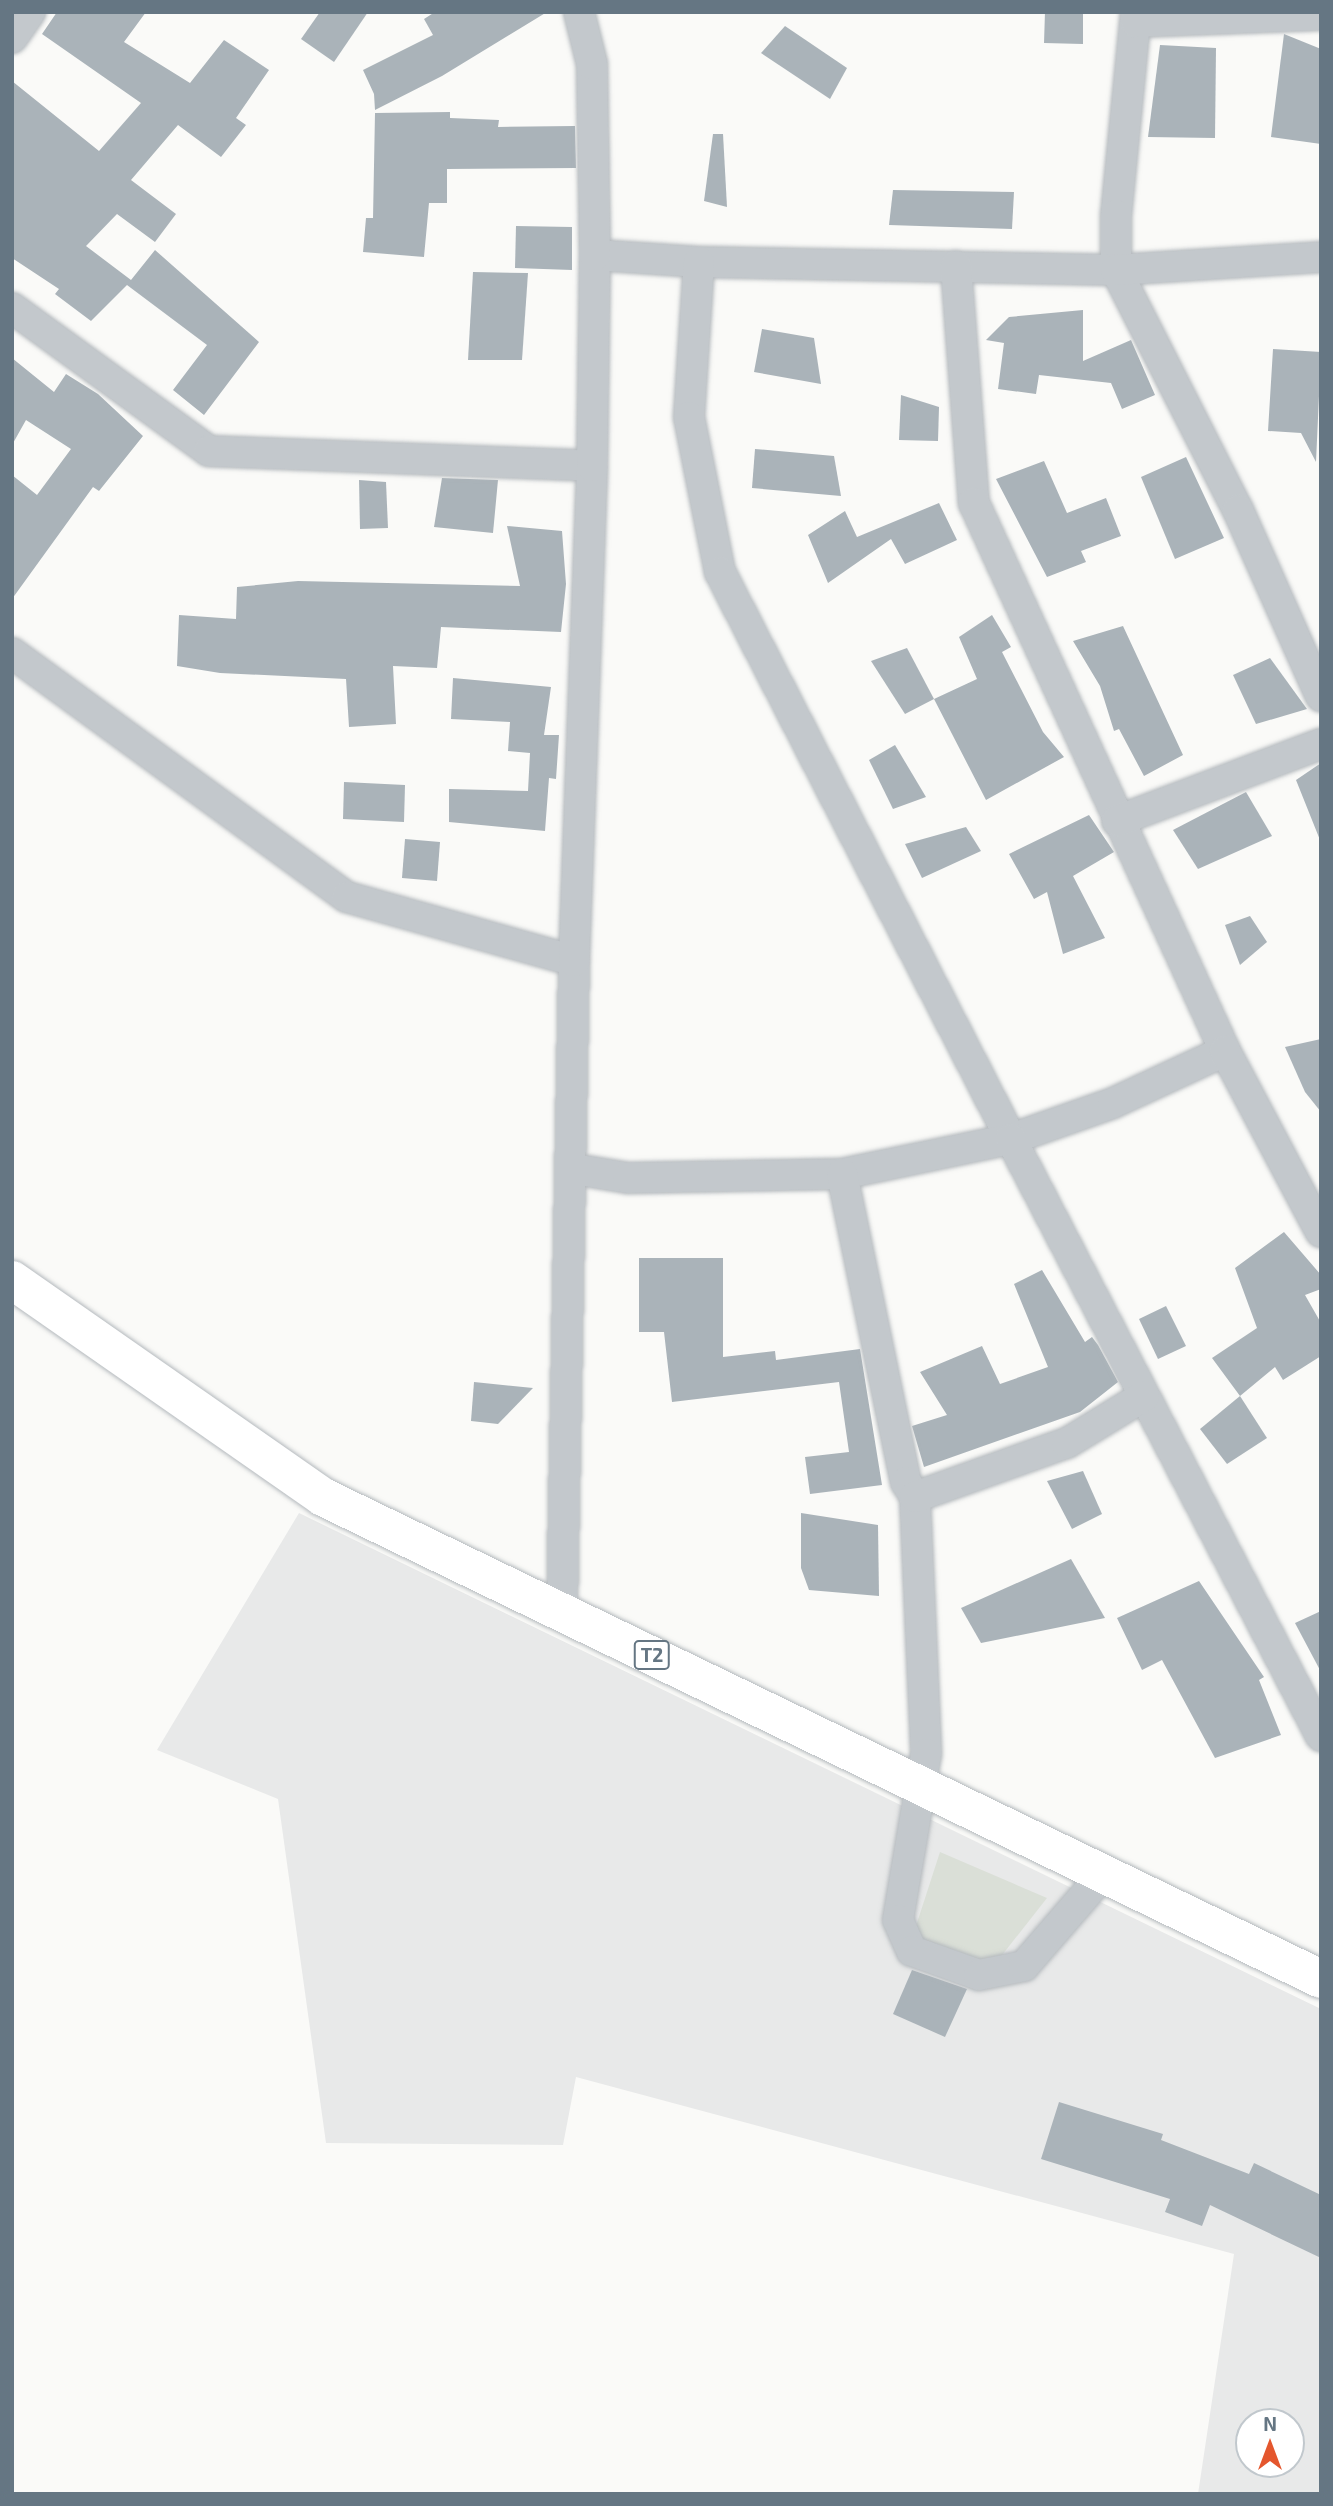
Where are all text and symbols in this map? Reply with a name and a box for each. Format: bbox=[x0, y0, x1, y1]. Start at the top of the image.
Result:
road number: T2 bbox=[633, 1639, 671, 1670]
north arrow bbox=[1235, 2408, 1305, 2478]
text: N bbox=[1263, 2412, 1277, 2435]

